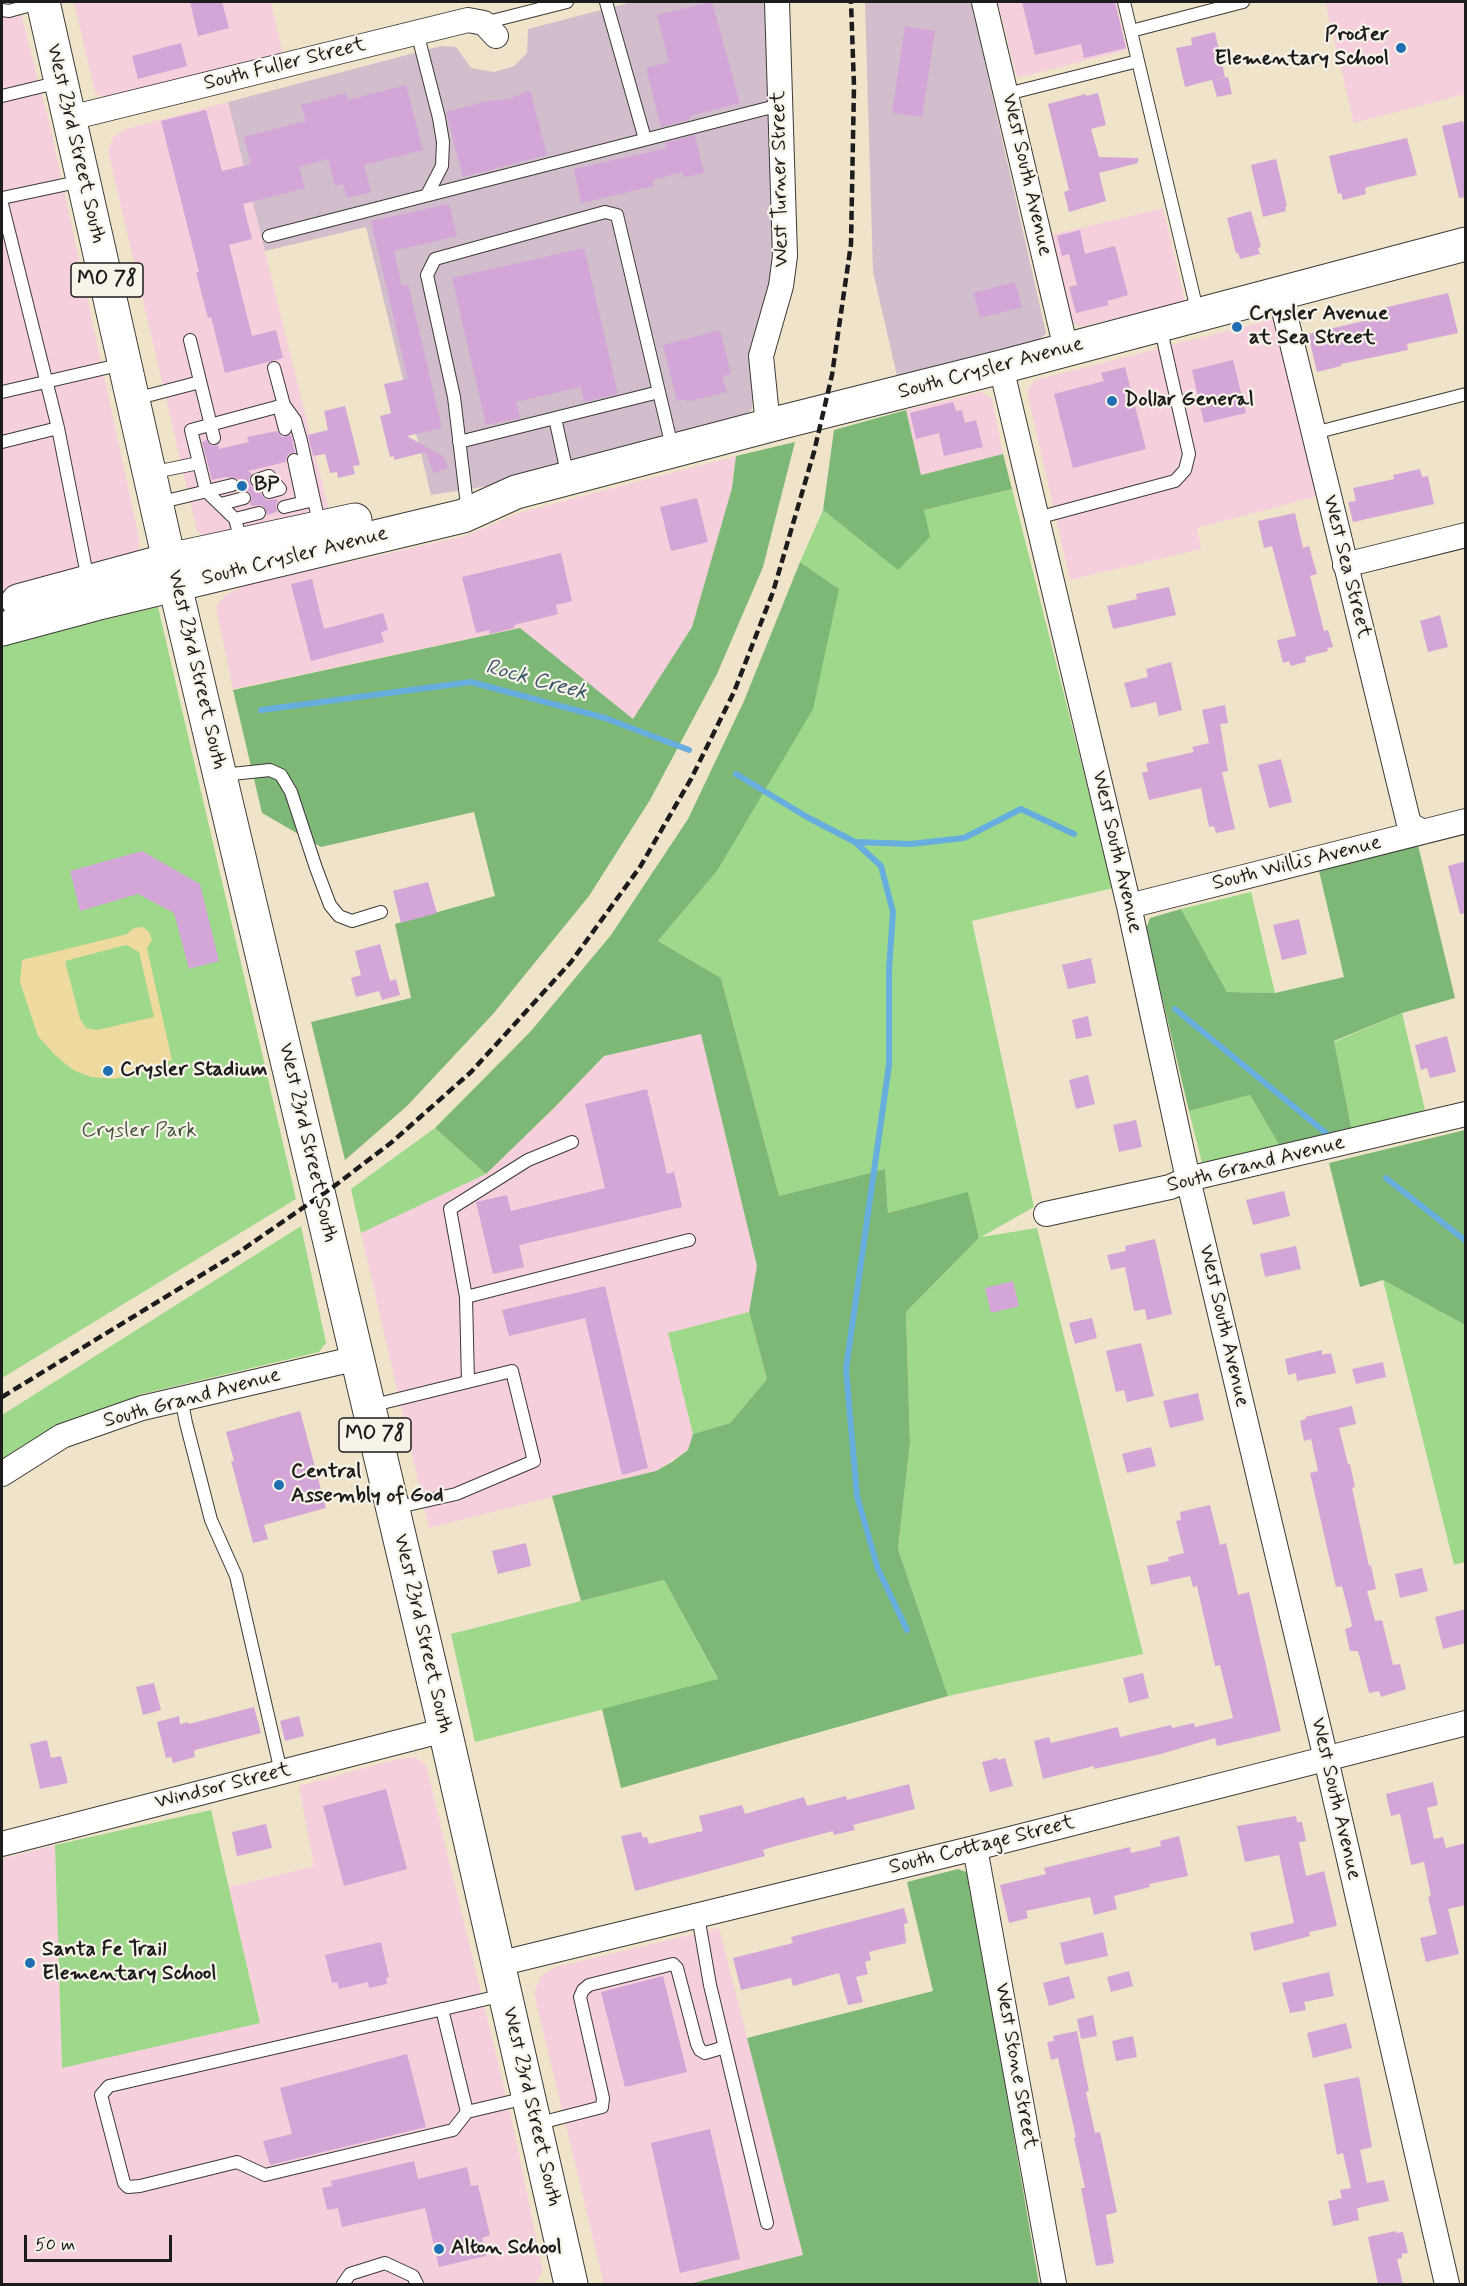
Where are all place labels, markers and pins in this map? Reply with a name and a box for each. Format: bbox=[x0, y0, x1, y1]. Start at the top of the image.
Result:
place label: Procter Elementary School bbox=[1214, 23, 1389, 73]
marker: Procter Elementary School bbox=[1394, 41, 1408, 55]
place label: Crysler Avenue at Sea Street bbox=[1249, 302, 1388, 352]
marker: Crysler Avenue at Sea Street bbox=[1230, 320, 1244, 334]
place label: Dollar General bbox=[1124, 388, 1254, 414]
marker: Dollar General bbox=[1105, 394, 1119, 408]
place label: BP bbox=[254, 473, 279, 499]
marker: BP bbox=[235, 479, 249, 493]
place label: Crysler Stadium bbox=[120, 1058, 267, 1084]
marker: Crysler Stadium bbox=[101, 1064, 115, 1078]
place label: Central Assembly of God bbox=[291, 1460, 443, 1510]
marker: Central Assembly of God bbox=[272, 1478, 286, 1492]
place label: Santa Fe Trail Elementary School bbox=[42, 1938, 217, 1988]
marker: Santa Fe Trail Elementary School bbox=[23, 1956, 37, 1970]
place label: Alton School bbox=[451, 2236, 562, 2262]
marker: Alton School bbox=[432, 2242, 446, 2256]

